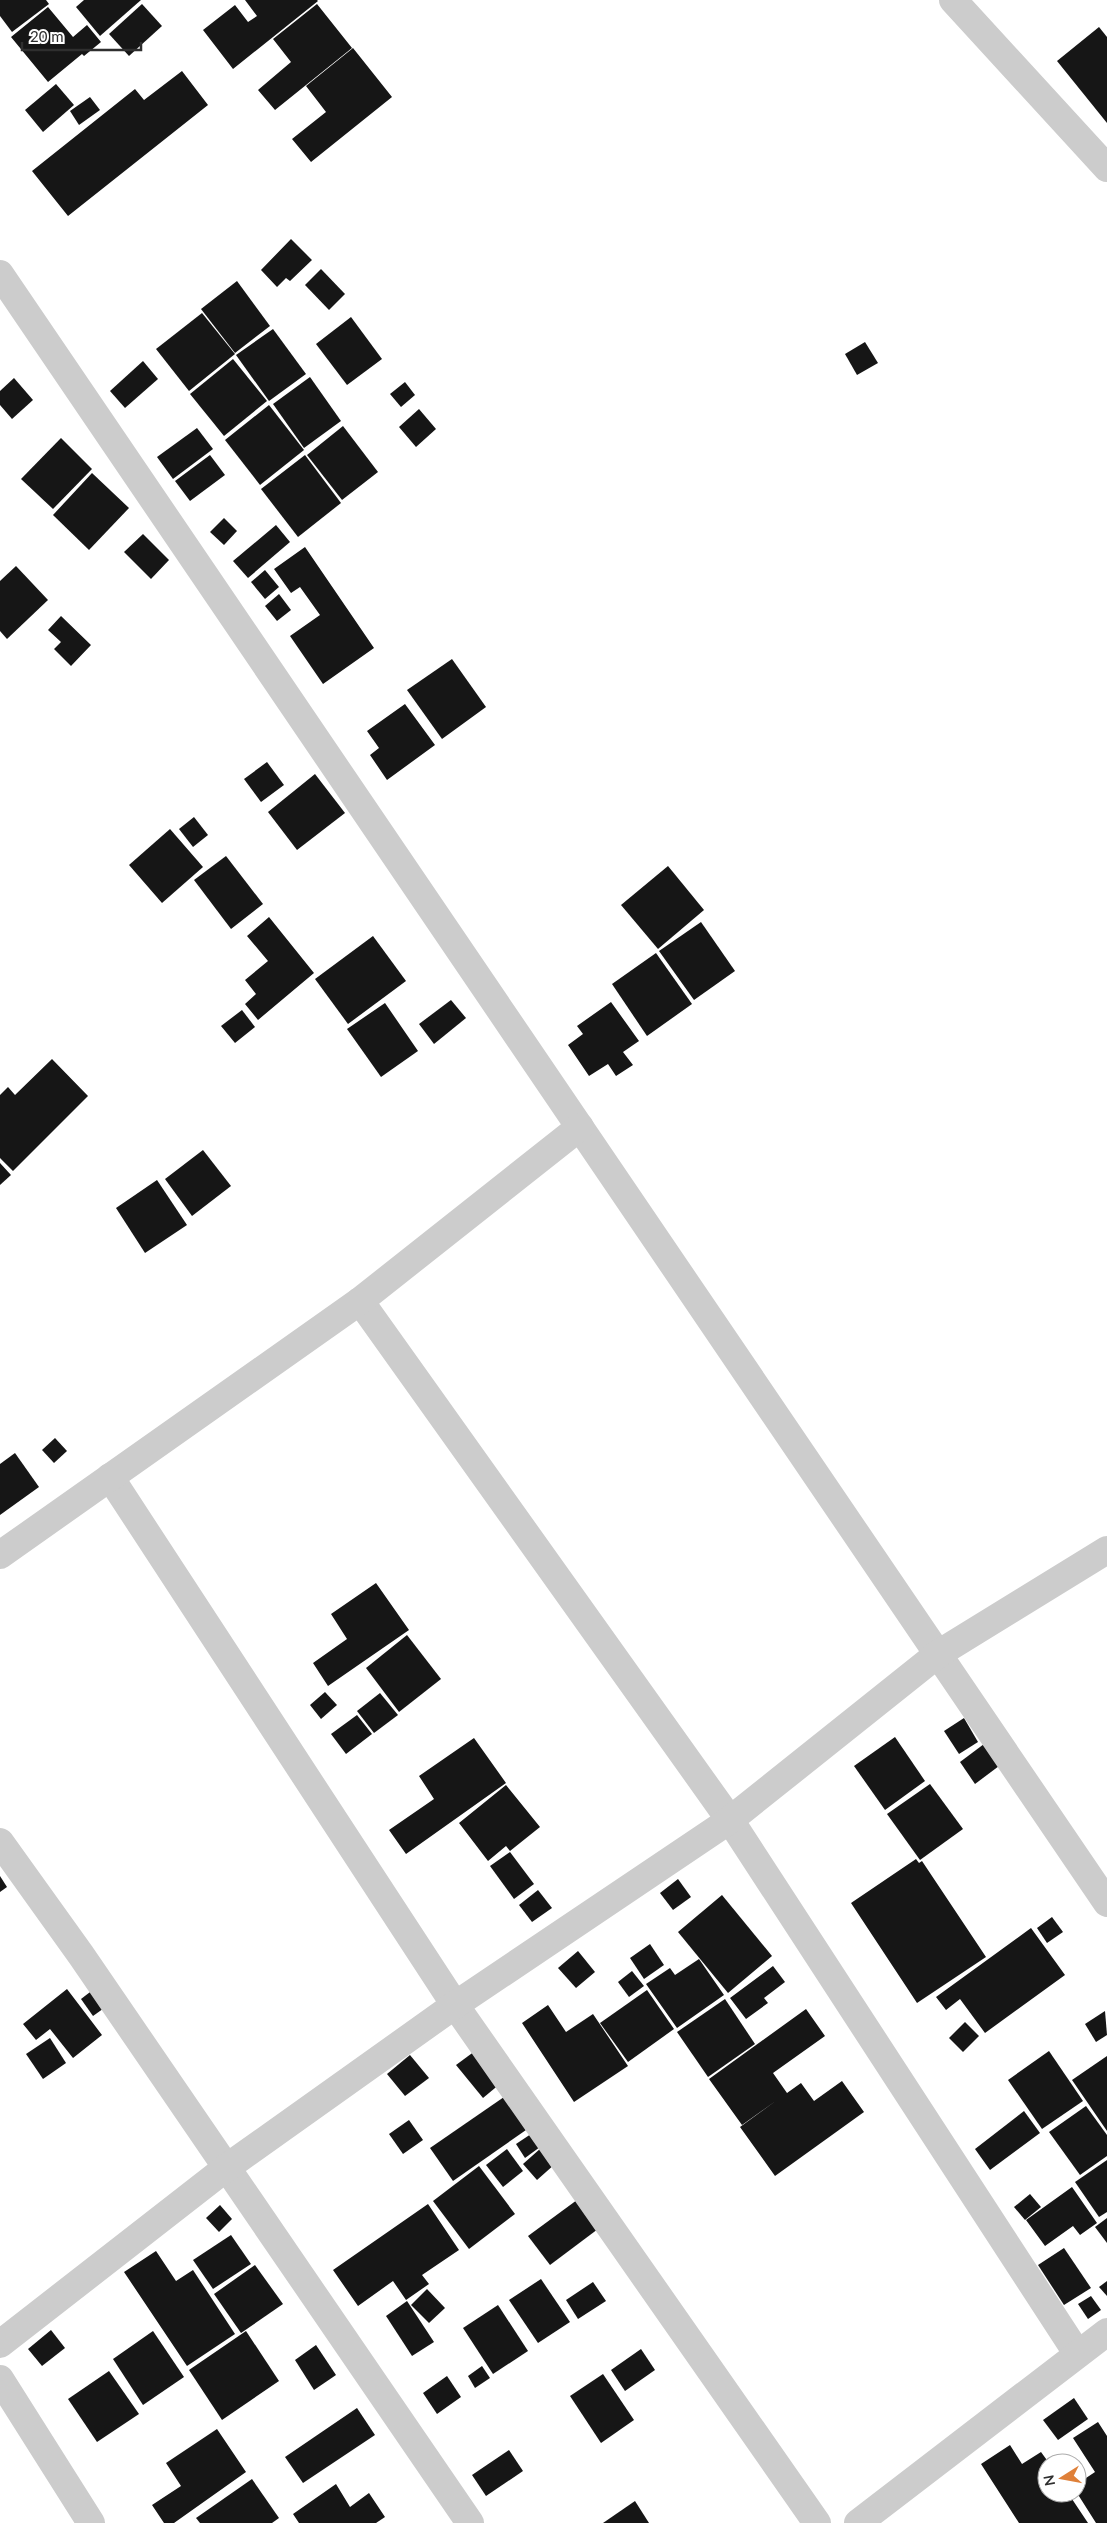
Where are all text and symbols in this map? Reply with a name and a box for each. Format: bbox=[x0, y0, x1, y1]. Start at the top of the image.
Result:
scale bar bbox=[22, 20, 141, 52]
text: 20 m bbox=[30, 27, 64, 45]
north arrow bbox=[1037, 2453, 1087, 2503]
text: N bbox=[1039, 2474, 1058, 2487]

